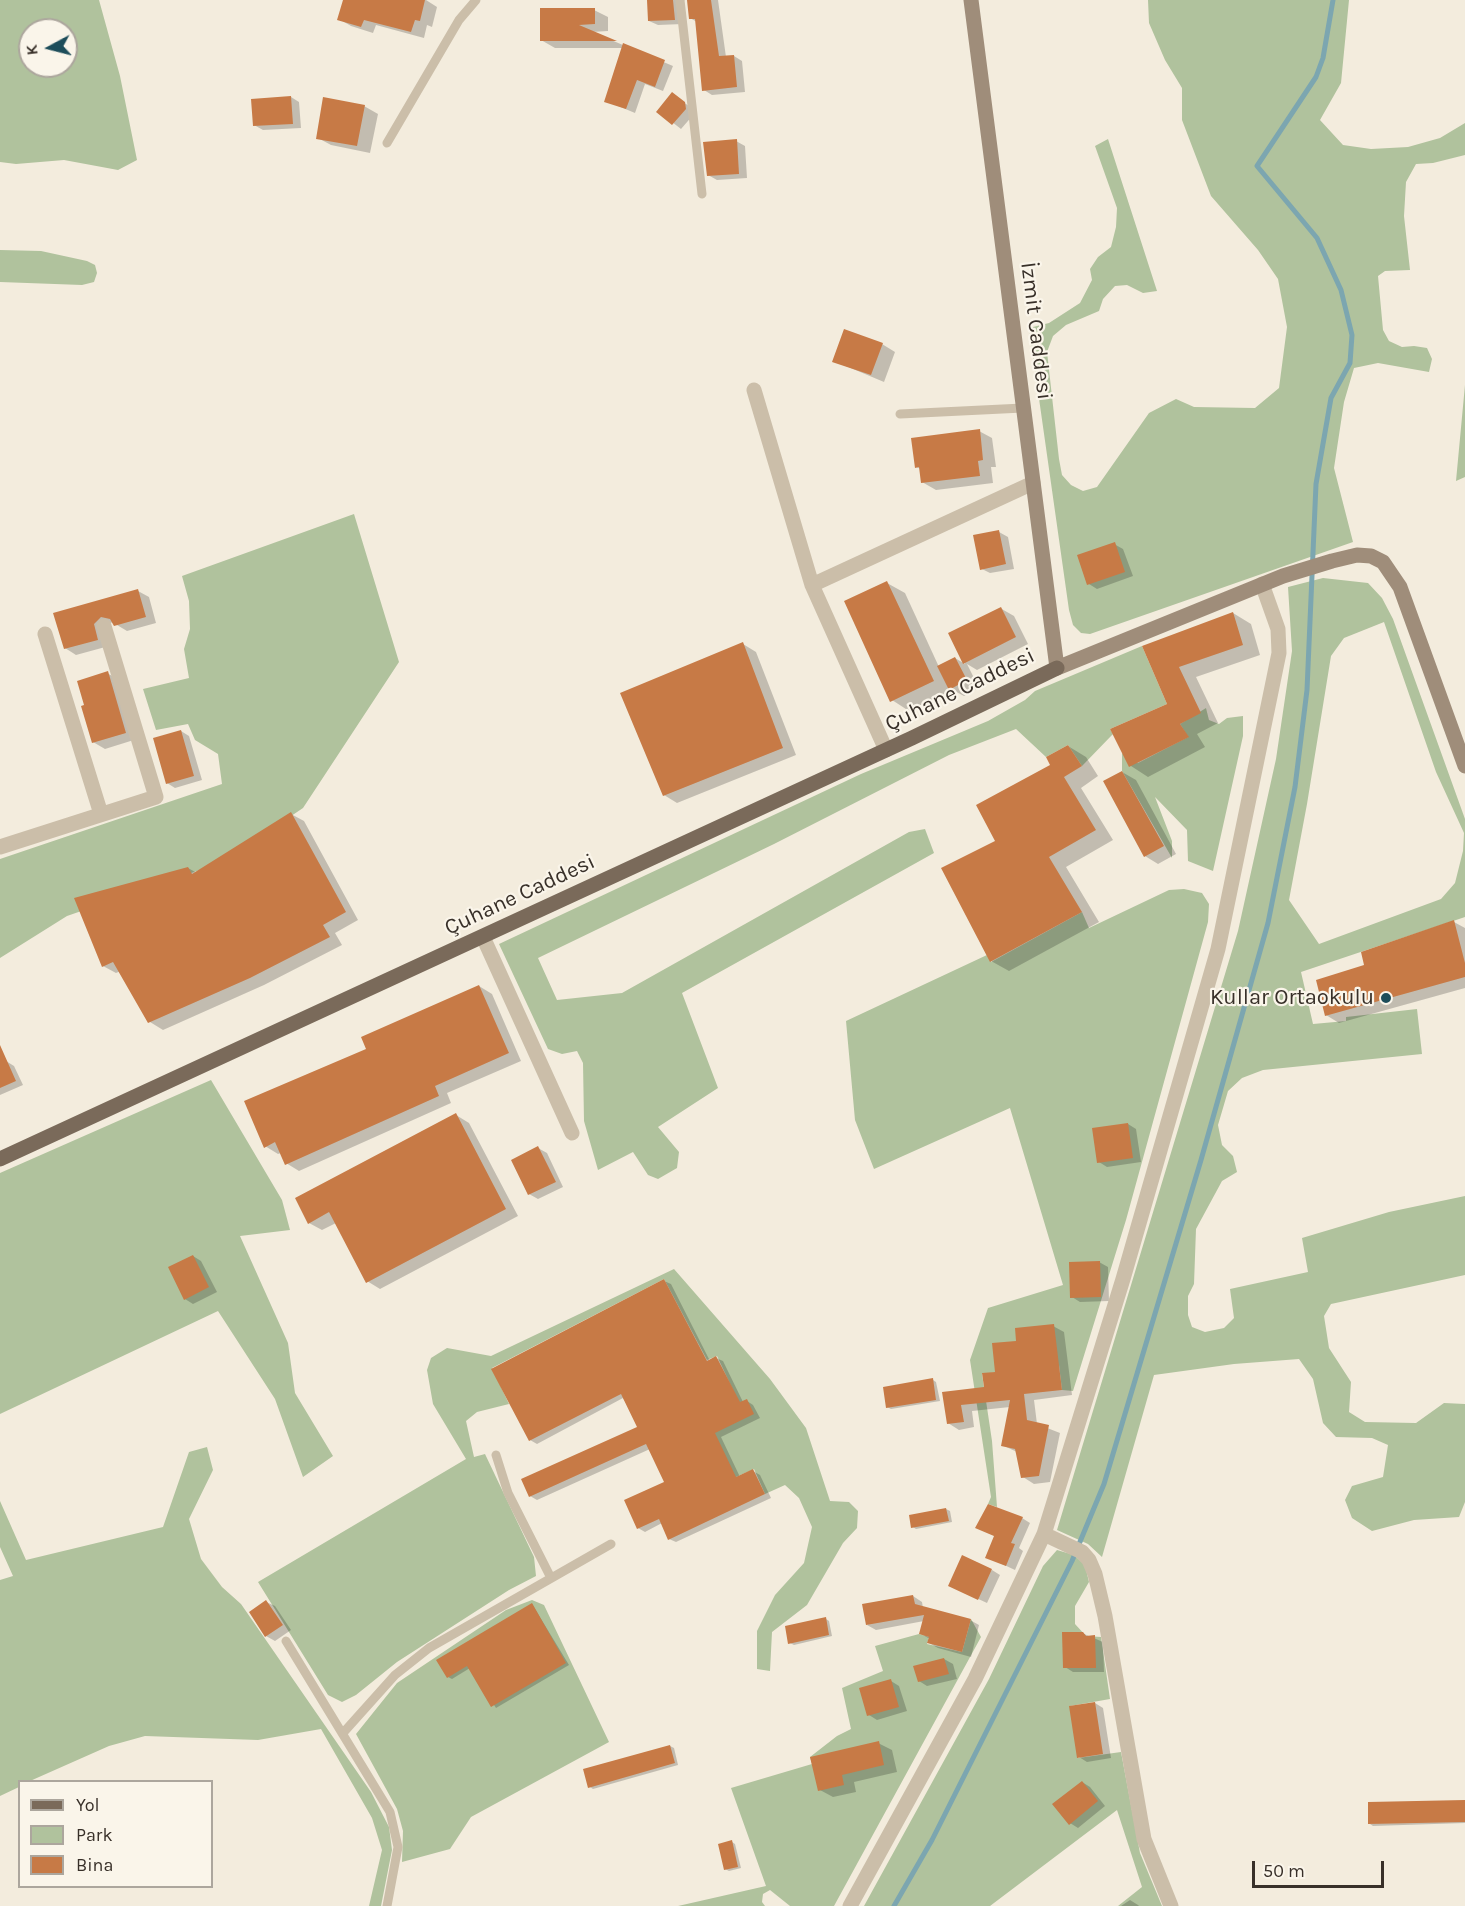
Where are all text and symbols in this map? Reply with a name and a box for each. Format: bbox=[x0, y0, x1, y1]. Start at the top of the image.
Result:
north arrow bbox=[18, 18, 78, 78]
text: K bbox=[22, 44, 42, 56]
street label: İzmit Caddesi bbox=[1014, 261, 1058, 401]
street label: Çuhane Caddesi bbox=[881, 642, 1039, 738]
street label: Çuhane Caddesi bbox=[441, 849, 599, 941]
place label: Kullar Ortaokulu bbox=[1210, 985, 1374, 1011]
marker: Kullar Ortaokulu bbox=[1379, 991, 1393, 1005]
legend bbox=[18, 1780, 213, 1888]
text: Yol bbox=[76, 1794, 100, 1816]
text: Park bbox=[76, 1824, 113, 1846]
scale bar bbox=[1255, 1849, 1387, 1887]
text: Bina bbox=[76, 1854, 113, 1876]
text: 50 m bbox=[1263, 1860, 1305, 1882]

